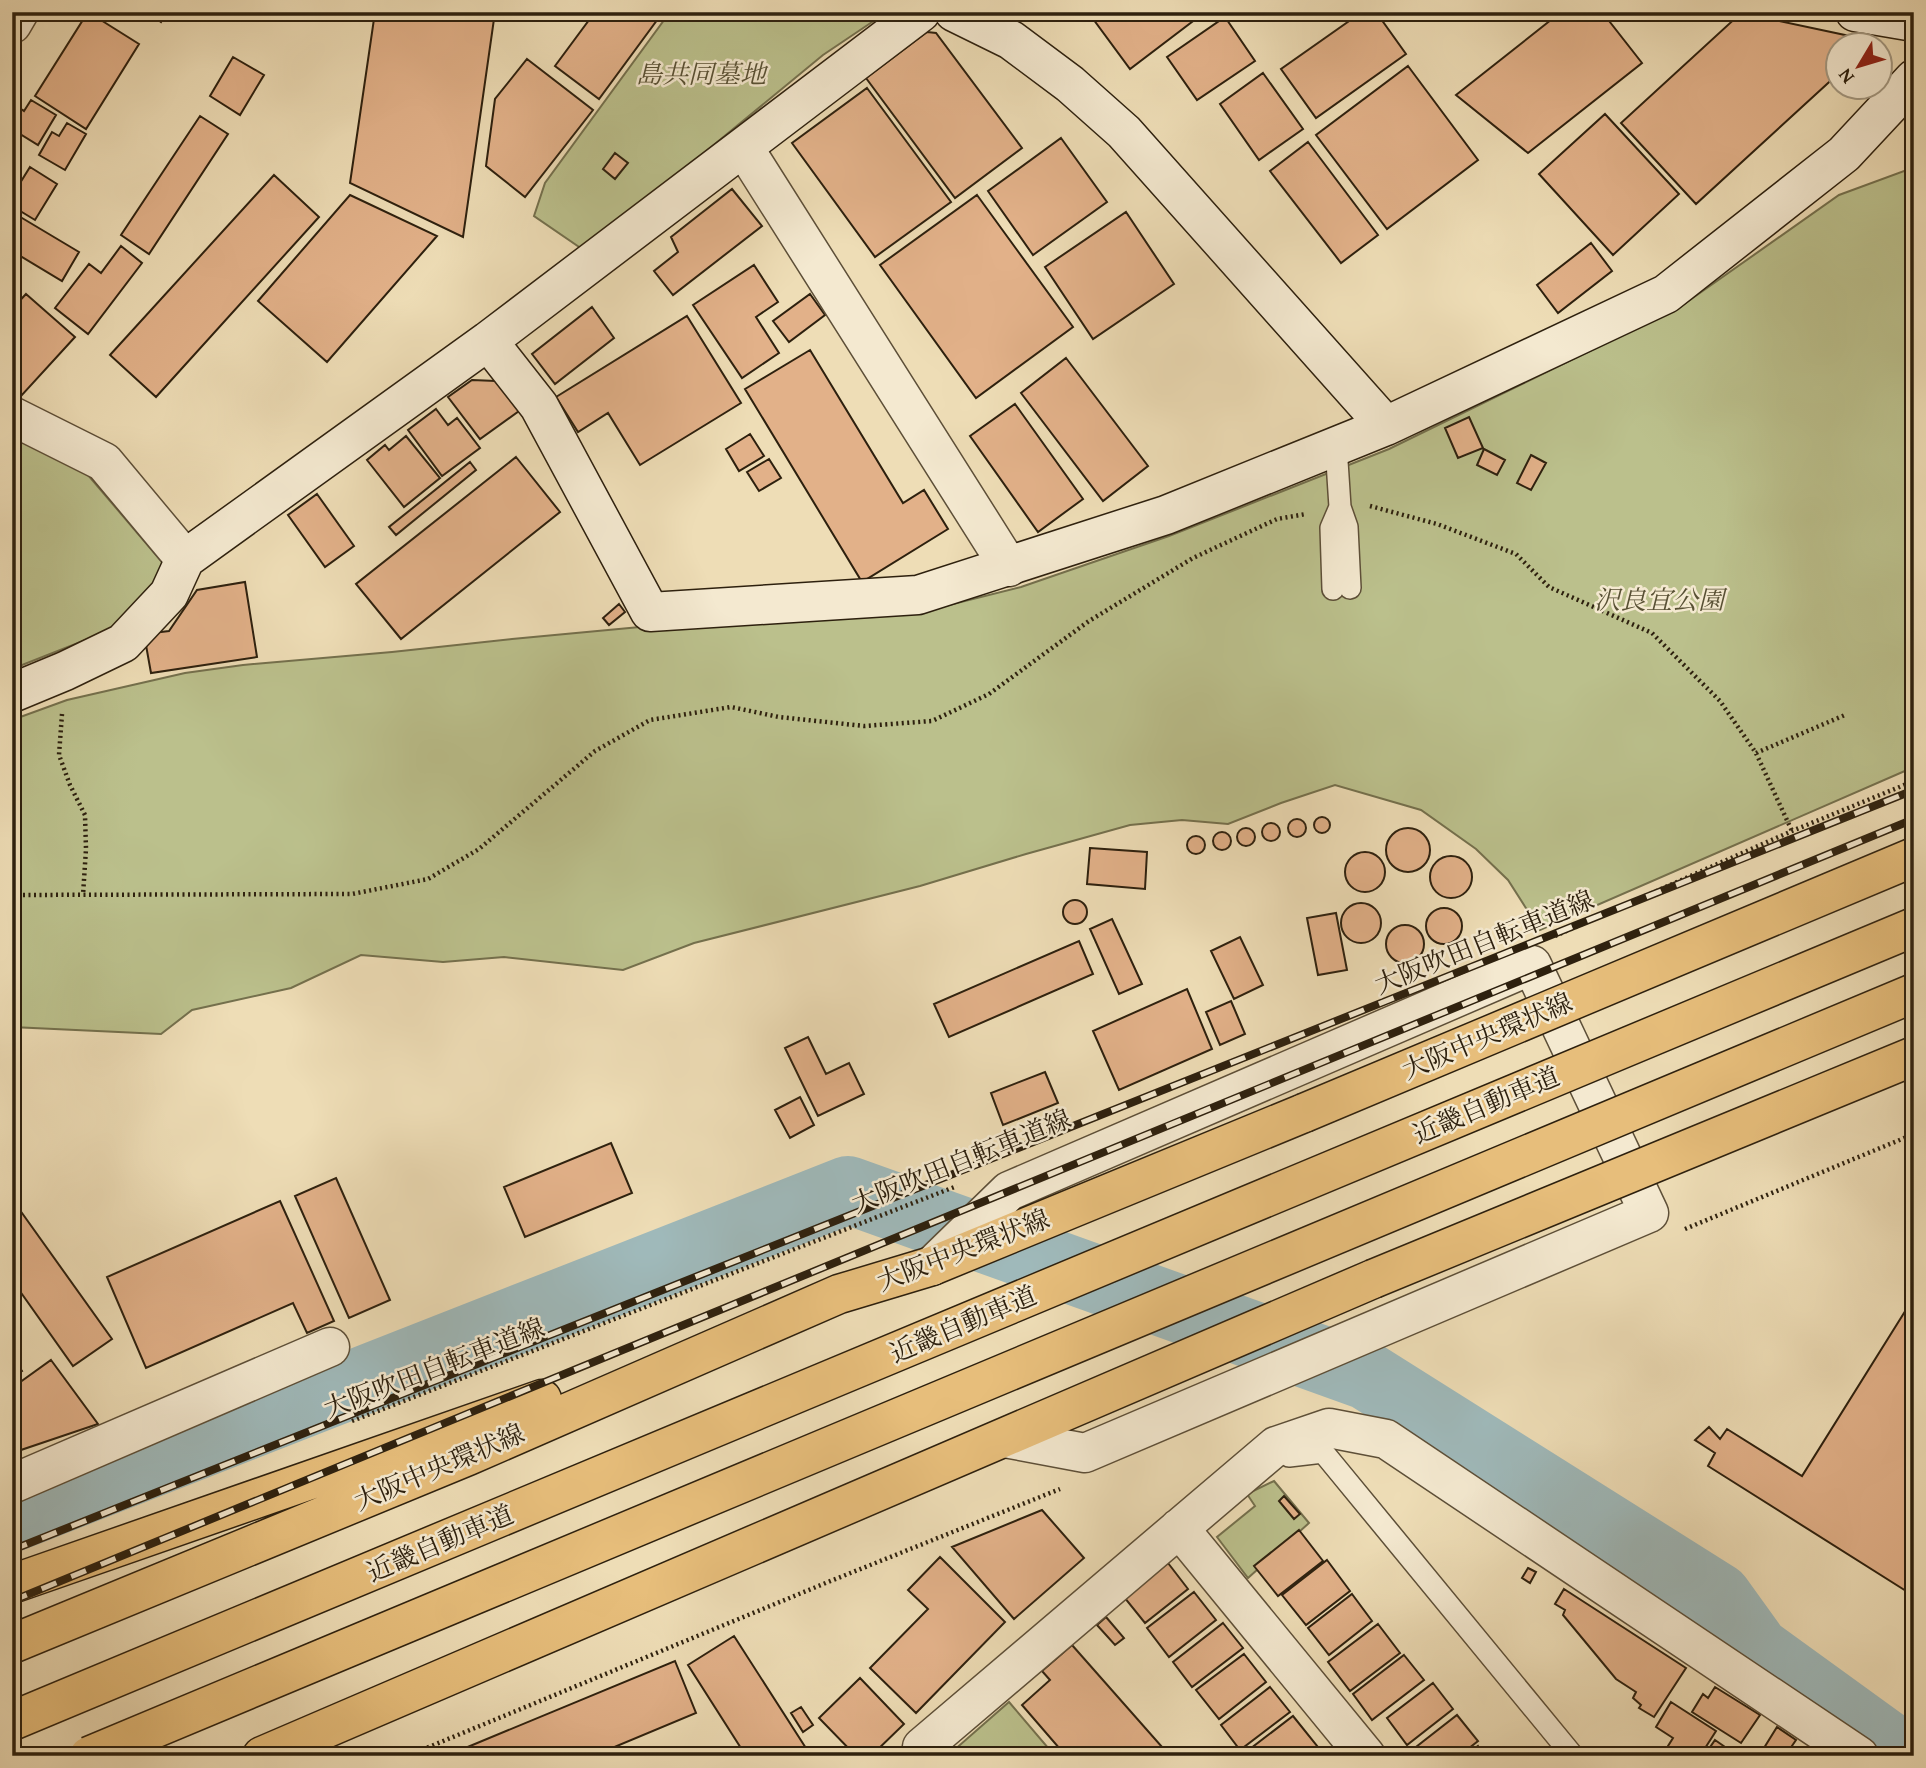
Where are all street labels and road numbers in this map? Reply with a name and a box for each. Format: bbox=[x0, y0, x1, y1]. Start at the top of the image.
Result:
street label: 大阪吹田自転車道線 bbox=[1368, 880, 1600, 1003]
street label: 大阪中央環状線 bbox=[1395, 982, 1578, 1089]
street label: 近畿自動車道 bbox=[1406, 1056, 1565, 1153]
street label: 大阪吹田自転車道線 bbox=[845, 1099, 1077, 1222]
street label: 大阪中央環状線 bbox=[871, 1199, 1055, 1300]
street label: 近畿自動車道 bbox=[883, 1275, 1042, 1372]
street label: 大阪吹田自転車道線 bbox=[318, 1307, 550, 1428]
street label: 大阪中央環状線 bbox=[347, 1413, 530, 1520]
street label: 近畿自動車道 bbox=[360, 1494, 519, 1591]

